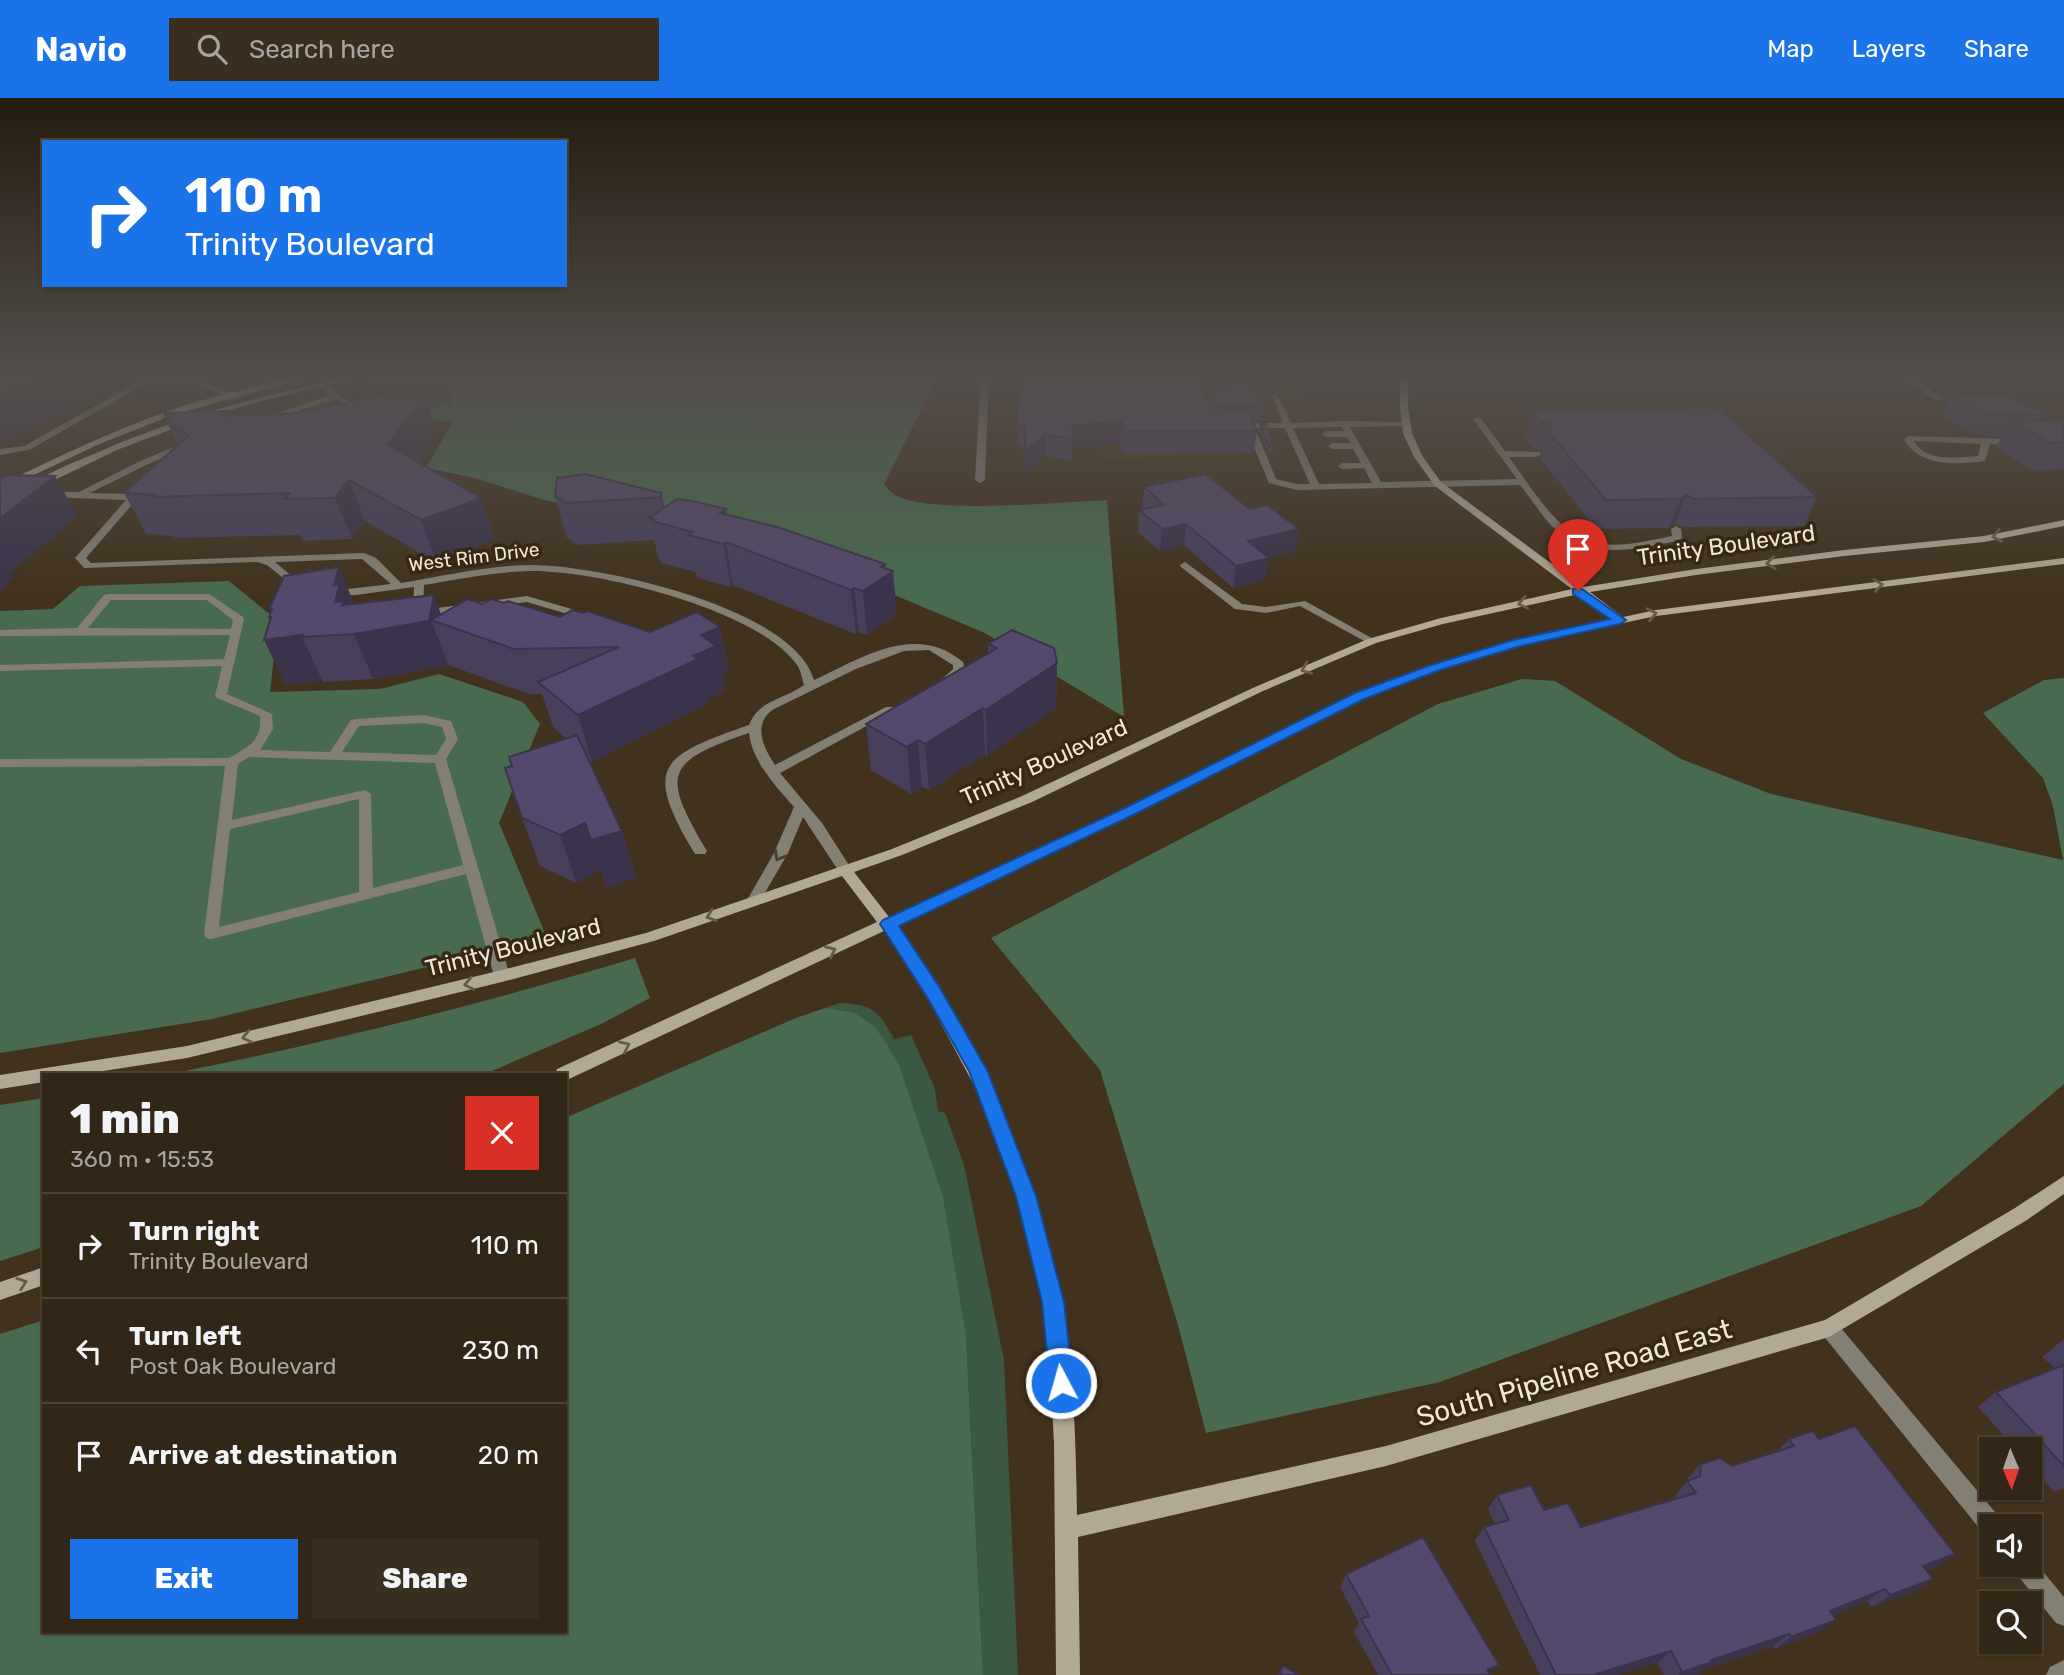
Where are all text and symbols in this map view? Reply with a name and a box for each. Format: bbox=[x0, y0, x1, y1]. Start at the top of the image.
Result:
search box bbox=[169, 18, 659, 81]
text: Navio bbox=[35, 30, 127, 69]
icon: search bbox=[193, 30, 231, 68]
text: Search here bbox=[249, 34, 395, 65]
text: Map bbox=[1767, 35, 1814, 63]
text: Layers bbox=[1852, 35, 1926, 63]
text: Share bbox=[1964, 35, 2029, 63]
text: 110 m bbox=[185, 166, 322, 224]
icon: right bbox=[70, 168, 161, 259]
text: Trinity Boulevard bbox=[185, 225, 435, 263]
pin bbox=[1548, 519, 1608, 591]
street label: Trinity Boulevard bbox=[1635, 519, 1817, 571]
one-way arrow bbox=[1991, 528, 2003, 543]
icon: arrive bbox=[1559, 530, 1597, 568]
street label: West Rim Drive bbox=[407, 538, 541, 576]
one-way arrow bbox=[1765, 555, 1777, 570]
one-way arrow bbox=[1872, 577, 1883, 592]
one-way arrow bbox=[1517, 595, 1529, 610]
one-way arrow bbox=[1646, 607, 1658, 622]
one-way arrow bbox=[1300, 661, 1313, 675]
street label: Trinity Boulevard bbox=[956, 713, 1132, 811]
one-way arrow bbox=[774, 848, 788, 861]
one-way arrow bbox=[705, 908, 718, 922]
street label: Trinity Boulevard bbox=[422, 912, 604, 982]
one-way arrow bbox=[824, 945, 837, 959]
one-way arrow bbox=[463, 976, 475, 990]
one-way arrow bbox=[241, 1029, 253, 1043]
one-way arrow bbox=[618, 1040, 630, 1054]
text: 1 min bbox=[70, 1094, 180, 1144]
button: close bbox=[465, 1096, 539, 1170]
text: 360 m · 15:53 bbox=[70, 1145, 214, 1173]
text: Turn right bbox=[129, 1216, 259, 1247]
icon: right bbox=[70, 1227, 108, 1265]
text: 110 m bbox=[471, 1230, 539, 1261]
text: Trinity Boulevard bbox=[129, 1247, 309, 1275]
one-way arrow bbox=[15, 1277, 27, 1291]
street label: South Pipeline Road East bbox=[1413, 1312, 1735, 1434]
text: Turn left bbox=[129, 1321, 241, 1352]
icon: left bbox=[70, 1332, 108, 1370]
text: 230 m bbox=[462, 1335, 539, 1366]
position arrow bbox=[1024, 1346, 1098, 1420]
text: Post Oak Boulevard bbox=[129, 1352, 336, 1380]
icon: arrive bbox=[70, 1437, 108, 1475]
north arrow bbox=[1979, 1437, 2042, 1500]
map controls bbox=[1979, 1437, 2042, 1654]
text: Arrive at destination bbox=[129, 1440, 397, 1471]
text: 20 m bbox=[478, 1440, 539, 1471]
button: sound bbox=[1979, 1514, 2042, 1577]
button: Exit bbox=[70, 1539, 298, 1619]
button: Share bbox=[312, 1539, 539, 1619]
button: search bbox=[1979, 1591, 2042, 1654]

